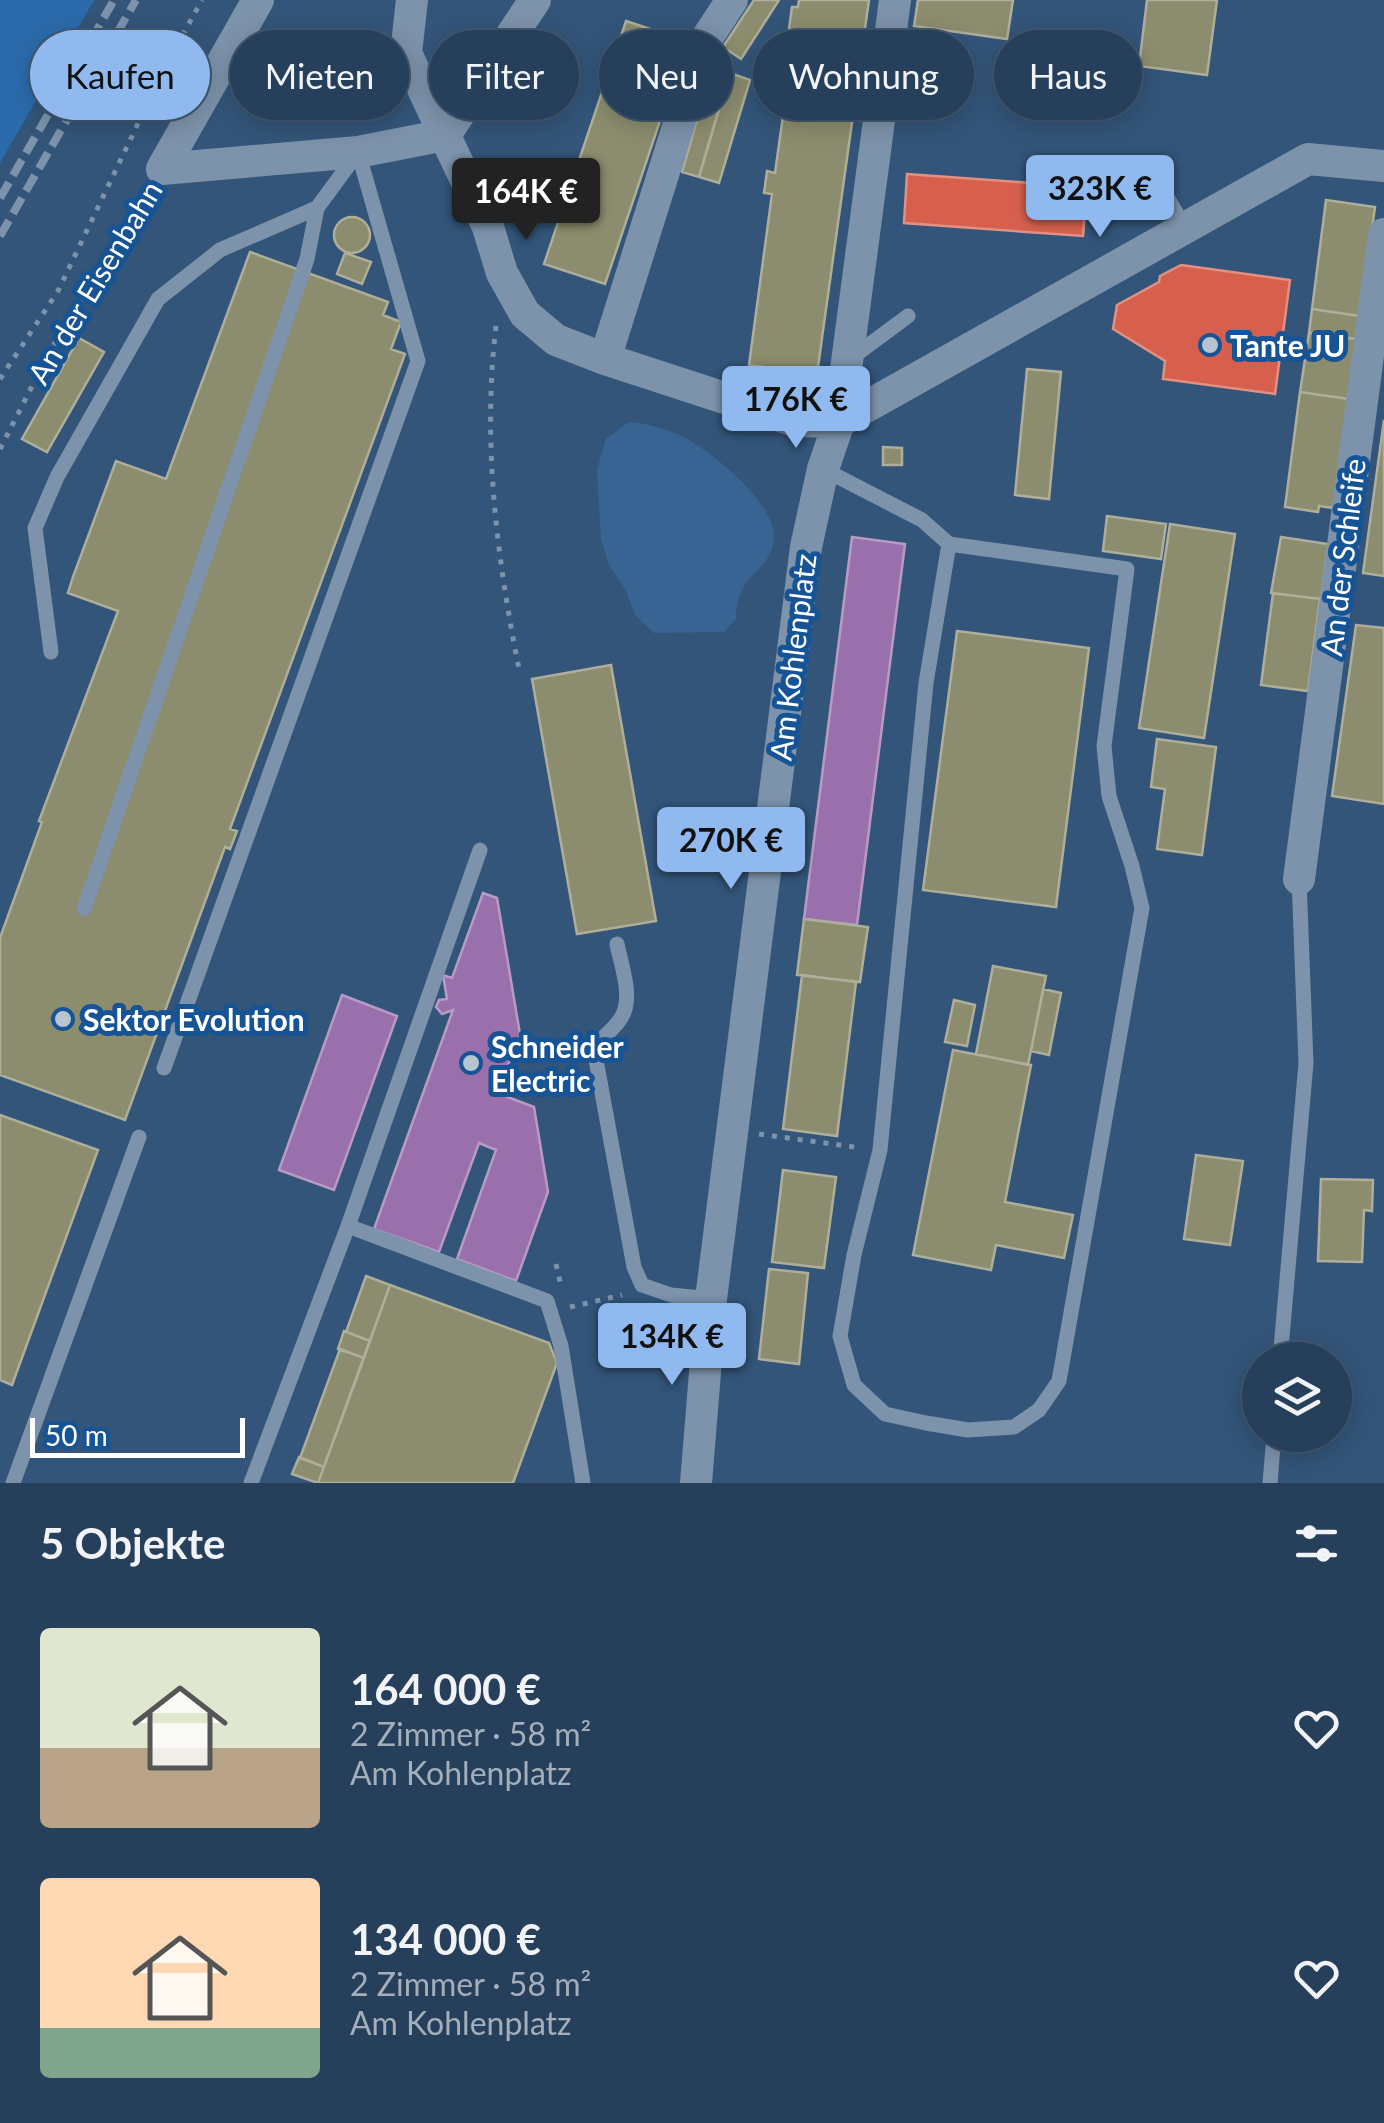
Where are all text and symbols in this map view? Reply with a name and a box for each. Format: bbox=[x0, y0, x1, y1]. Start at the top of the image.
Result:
chip: Kaufen bbox=[30, 30, 210, 120]
chip: Mieten bbox=[230, 30, 409, 120]
chip: Filter bbox=[429, 30, 579, 120]
chip: Neu bbox=[599, 30, 733, 120]
chip: Wohnung bbox=[753, 30, 974, 120]
chip: Haus bbox=[994, 30, 1142, 120]
pin: 323K € bbox=[1019, 155, 1181, 240]
pin: 164K € bbox=[445, 158, 607, 243]
text: 323K € bbox=[1048, 168, 1152, 207]
text: 164K € bbox=[474, 171, 578, 210]
street label: An der Eisenbahn bbox=[19, 174, 169, 390]
place label: Tante JU bbox=[1230, 327, 1345, 363]
marker: Tante JU bbox=[1199, 334, 1221, 356]
pin: 176K € bbox=[715, 366, 877, 451]
text: 176K € bbox=[744, 379, 848, 418]
street label: An der Schleife bbox=[1312, 456, 1372, 658]
street label: Am Kohlenplatz bbox=[761, 552, 823, 762]
pin: 270K € bbox=[650, 807, 812, 892]
text: 270K € bbox=[679, 820, 783, 859]
place label: Sektor Evolution bbox=[83, 1001, 305, 1037]
marker: Sektor Evolution bbox=[52, 1008, 74, 1030]
place label: Schneider Electric bbox=[491, 1028, 624, 1098]
marker: Schneider Electric bbox=[460, 1052, 482, 1074]
pin: 134K € bbox=[591, 1303, 753, 1388]
text: 134K € bbox=[620, 1316, 724, 1355]
map controls bbox=[1242, 1342, 1352, 1452]
button: layers bbox=[1242, 1342, 1352, 1452]
scale bar bbox=[30, 1413, 245, 1458]
text: 50 m bbox=[45, 1418, 108, 1452]
icon: filters bbox=[1289, 1516, 1344, 1571]
text: 5 Objekte bbox=[40, 1518, 225, 1568]
text: 164 000 € bbox=[350, 1664, 541, 1714]
icon: home bbox=[120, 1668, 240, 1788]
icon: heart bbox=[1289, 1701, 1344, 1756]
text: 2 Zimmer · 58 m² bbox=[350, 1714, 591, 1753]
text: Am Kohlenplatz bbox=[350, 1753, 572, 1792]
text: 134 000 € bbox=[350, 1914, 541, 1964]
icon: home bbox=[120, 1918, 240, 2038]
icon: heart bbox=[1289, 1951, 1344, 2006]
text: 2 Zimmer · 58 m² bbox=[350, 1964, 591, 2003]
text: Am Kohlenplatz bbox=[350, 2003, 572, 2042]

